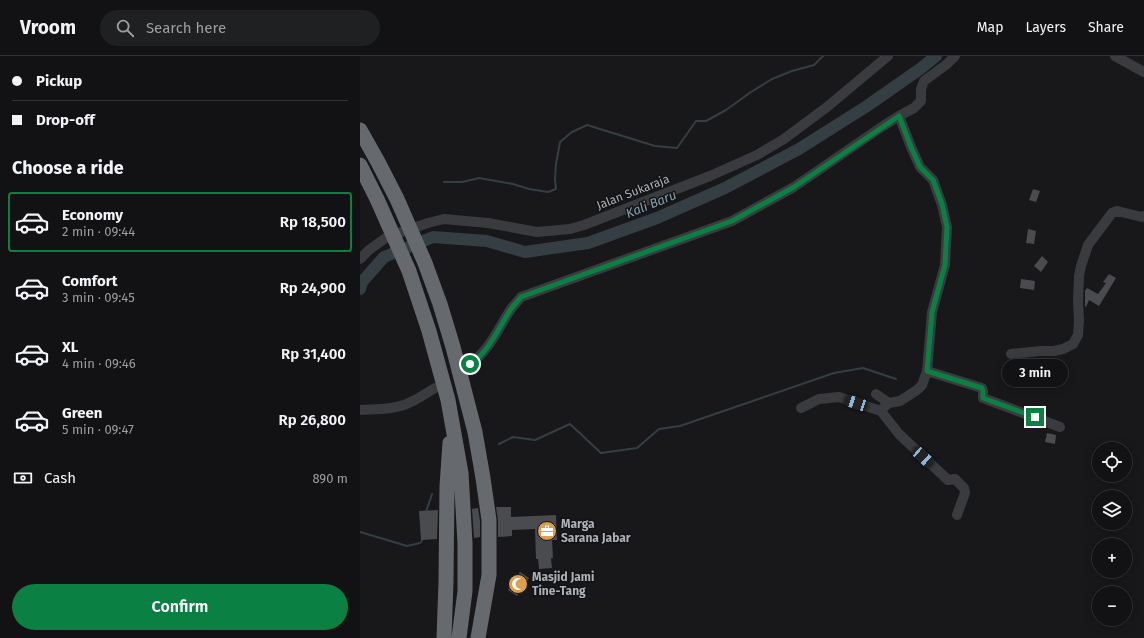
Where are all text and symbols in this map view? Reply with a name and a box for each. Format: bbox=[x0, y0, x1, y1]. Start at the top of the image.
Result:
search box bbox=[100, 10, 380, 46]
text: Vroom bbox=[20, 16, 76, 39]
icon: search bbox=[114, 17, 136, 39]
text: Search here bbox=[146, 19, 226, 37]
text: Map bbox=[977, 19, 1003, 36]
text: Layers bbox=[1025, 19, 1066, 36]
text: Share bbox=[1088, 19, 1124, 36]
text: Pickup bbox=[36, 72, 82, 90]
text: Drop-off bbox=[36, 111, 95, 129]
text: Choose a ride bbox=[12, 157, 124, 179]
street label: Jalan Sukaraja bbox=[595, 172, 671, 212]
water label: Kali Baru bbox=[624, 187, 678, 221]
icon: car bbox=[14, 204, 50, 240]
text: Economy bbox=[62, 206, 123, 224]
text: Rp 18,500 bbox=[280, 213, 346, 231]
text: 2 min · 09:44 bbox=[62, 224, 135, 239]
icon: car bbox=[14, 270, 50, 306]
text: Comfort bbox=[62, 272, 118, 290]
text: Rp 24,900 bbox=[280, 279, 346, 297]
text: 3 min · 09:45 bbox=[62, 290, 135, 305]
icon: car bbox=[14, 336, 50, 372]
text: XL bbox=[62, 338, 78, 356]
text: Rp 31,400 bbox=[281, 345, 346, 363]
route start bbox=[461, 355, 479, 373]
text: 4 min · 09:46 bbox=[62, 356, 136, 371]
callout: 3 min bbox=[1002, 359, 1068, 387]
text: 3 min bbox=[1019, 365, 1051, 380]
car bbox=[843, 394, 869, 412]
icon: car bbox=[14, 402, 50, 438]
text: Green bbox=[62, 404, 102, 422]
route end bbox=[1026, 408, 1044, 426]
text: Rp 26,800 bbox=[279, 411, 346, 429]
text: 5 min · 09:47 bbox=[62, 422, 134, 437]
map controls bbox=[1092, 442, 1132, 626]
button: locate bbox=[1092, 442, 1132, 482]
car bbox=[910, 445, 936, 469]
icon: cash bbox=[12, 467, 34, 489]
text: Cash bbox=[44, 469, 76, 487]
text: 890 m bbox=[312, 471, 348, 486]
button: layers bbox=[1092, 490, 1132, 530]
place label: Marga Sarana Jabar bbox=[561, 517, 631, 545]
office icon: Marga Sarana Jabar bbox=[536, 520, 558, 542]
button: + bbox=[1092, 538, 1132, 578]
place label: Masjid Jami Tine-Tang bbox=[532, 570, 594, 598]
mosque icon: Masjid Jami Tine-Tang bbox=[507, 573, 529, 595]
button: Confirm bbox=[12, 584, 348, 630]
button: − bbox=[1092, 586, 1132, 626]

